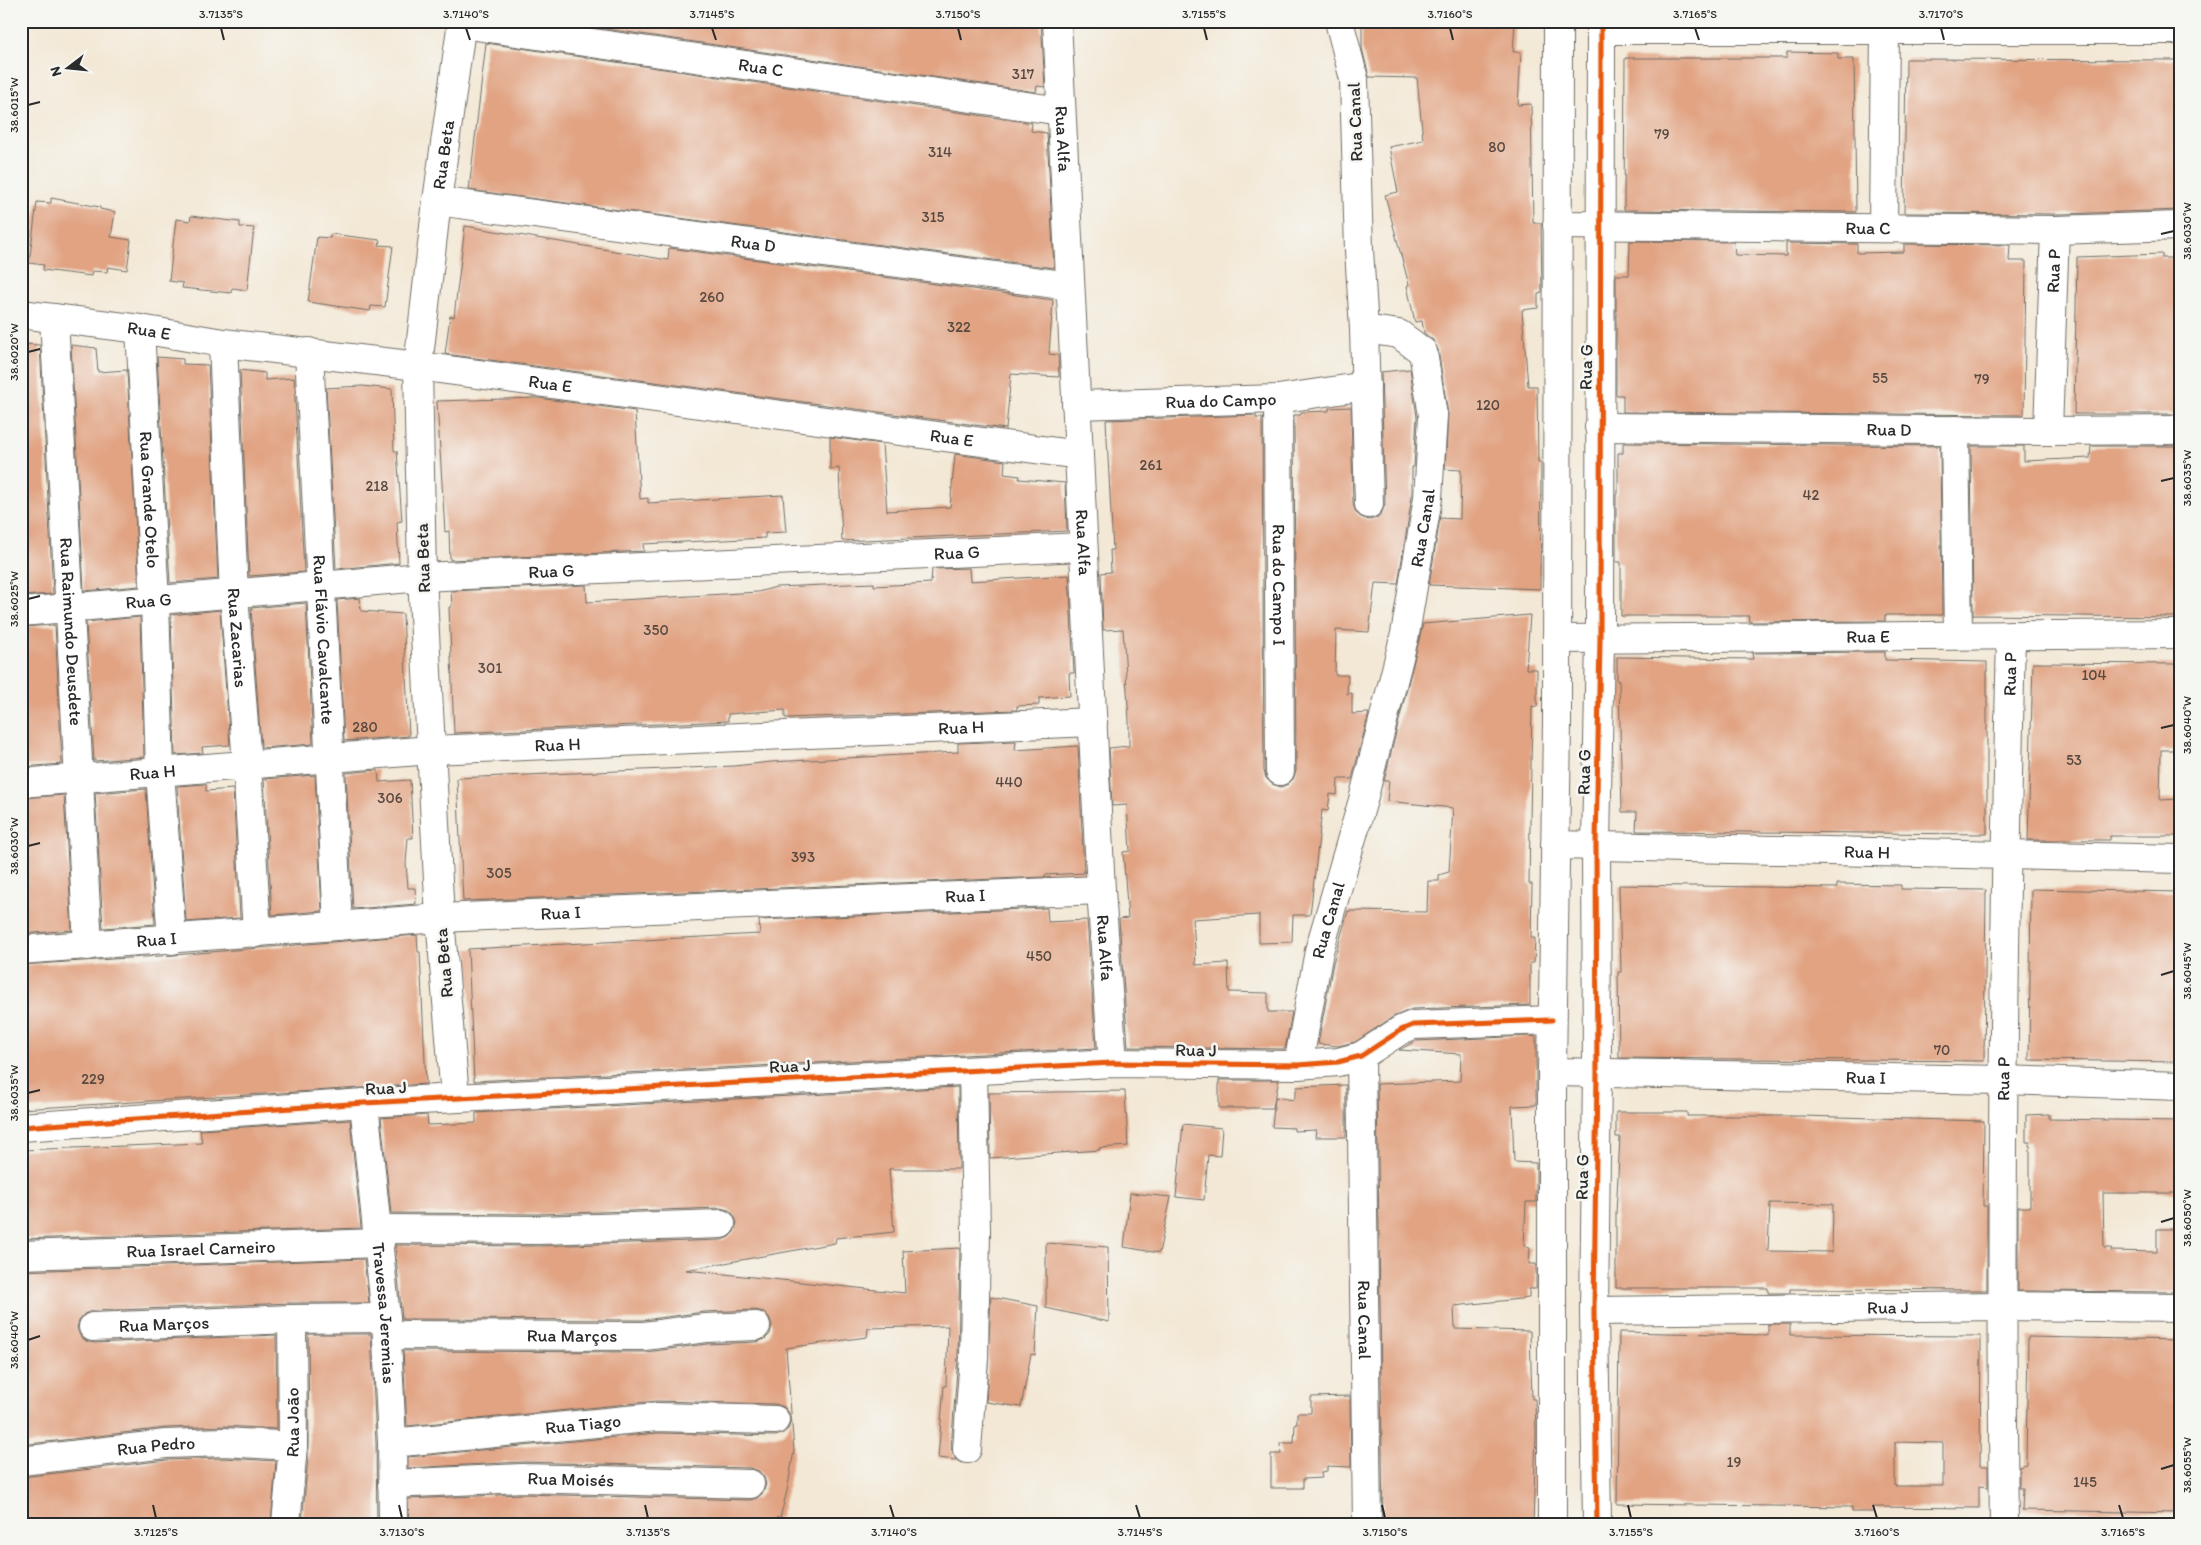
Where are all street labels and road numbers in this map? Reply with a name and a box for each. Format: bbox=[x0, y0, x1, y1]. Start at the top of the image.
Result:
street label: Rua C bbox=[737, 53, 785, 82]
street label: Rua Canal bbox=[1343, 82, 1367, 162]
street label: Rua Alfa bbox=[1050, 105, 1076, 173]
street label: Rua Beta bbox=[428, 118, 459, 191]
street label: Rua C bbox=[1845, 217, 1891, 239]
street label: Rua D bbox=[729, 230, 777, 257]
street label: Rua P bbox=[2042, 249, 2065, 293]
street label: Rua E bbox=[126, 316, 172, 345]
street label: Rua G bbox=[1575, 344, 1597, 390]
street label: Rua E bbox=[527, 370, 574, 398]
street label: Rua do Campo bbox=[1165, 388, 1277, 413]
street label: Rua D bbox=[1866, 418, 1912, 441]
street label: Rua E bbox=[929, 424, 975, 452]
street label: Rua Grande Otelo bbox=[135, 431, 164, 569]
street label: Rua Canal bbox=[1405, 488, 1440, 569]
street label: Rua Alfa bbox=[1071, 509, 1096, 577]
street label: Rua Beta bbox=[411, 522, 435, 593]
street label: Rua do Campo I bbox=[1268, 524, 1290, 646]
street label: Rua Raimundo Deusdete bbox=[55, 537, 87, 726]
street label: Rua G bbox=[933, 541, 980, 565]
street label: Rua Flávio Cavalcante bbox=[308, 554, 339, 725]
street label: Rua G bbox=[528, 559, 575, 583]
street label: Rua Zacarias bbox=[223, 587, 252, 688]
street label: Rua G bbox=[125, 588, 172, 614]
street label: Rua E bbox=[1846, 625, 1890, 648]
street label: Rua P bbox=[1999, 652, 2022, 696]
street label: Rua H bbox=[938, 716, 985, 740]
street label: Rua H bbox=[534, 733, 581, 757]
street label: Rua G bbox=[1573, 749, 1595, 795]
street label: Rua H bbox=[129, 760, 176, 785]
street label: Rua H bbox=[1844, 840, 1890, 864]
street label: Rua Canal bbox=[1307, 879, 1350, 960]
street label: Rua I bbox=[945, 884, 986, 908]
street label: Rua I bbox=[540, 901, 581, 925]
street label: Rua Alfa bbox=[1092, 914, 1118, 982]
street label: Rua I bbox=[136, 927, 178, 952]
street label: Rua Beta bbox=[430, 927, 458, 999]
street label: Rua J bbox=[1175, 1039, 1217, 1061]
street label: Rua J bbox=[768, 1054, 812, 1078]
street label: Rua P bbox=[1992, 1057, 2015, 1101]
street label: Rua I bbox=[1846, 1066, 1886, 1089]
street label: Rua J bbox=[364, 1076, 408, 1100]
street label: Rua G bbox=[1571, 1154, 1593, 1200]
street label: Rua Israel Carneiro bbox=[126, 1236, 276, 1262]
street label: Travessa Jeremias bbox=[367, 1241, 400, 1384]
street label: Rua Canal bbox=[1353, 1280, 1376, 1360]
street label: Rua J bbox=[1867, 1296, 1909, 1319]
street label: Rua Marços bbox=[118, 1311, 210, 1337]
street label: Rua Marços bbox=[527, 1325, 617, 1347]
street label: Rua João bbox=[281, 1387, 304, 1458]
street label: Rua Tiago bbox=[544, 1410, 622, 1439]
street label: Rua Pedro bbox=[116, 1432, 196, 1461]
street label: Rua Moisés bbox=[527, 1467, 614, 1491]

